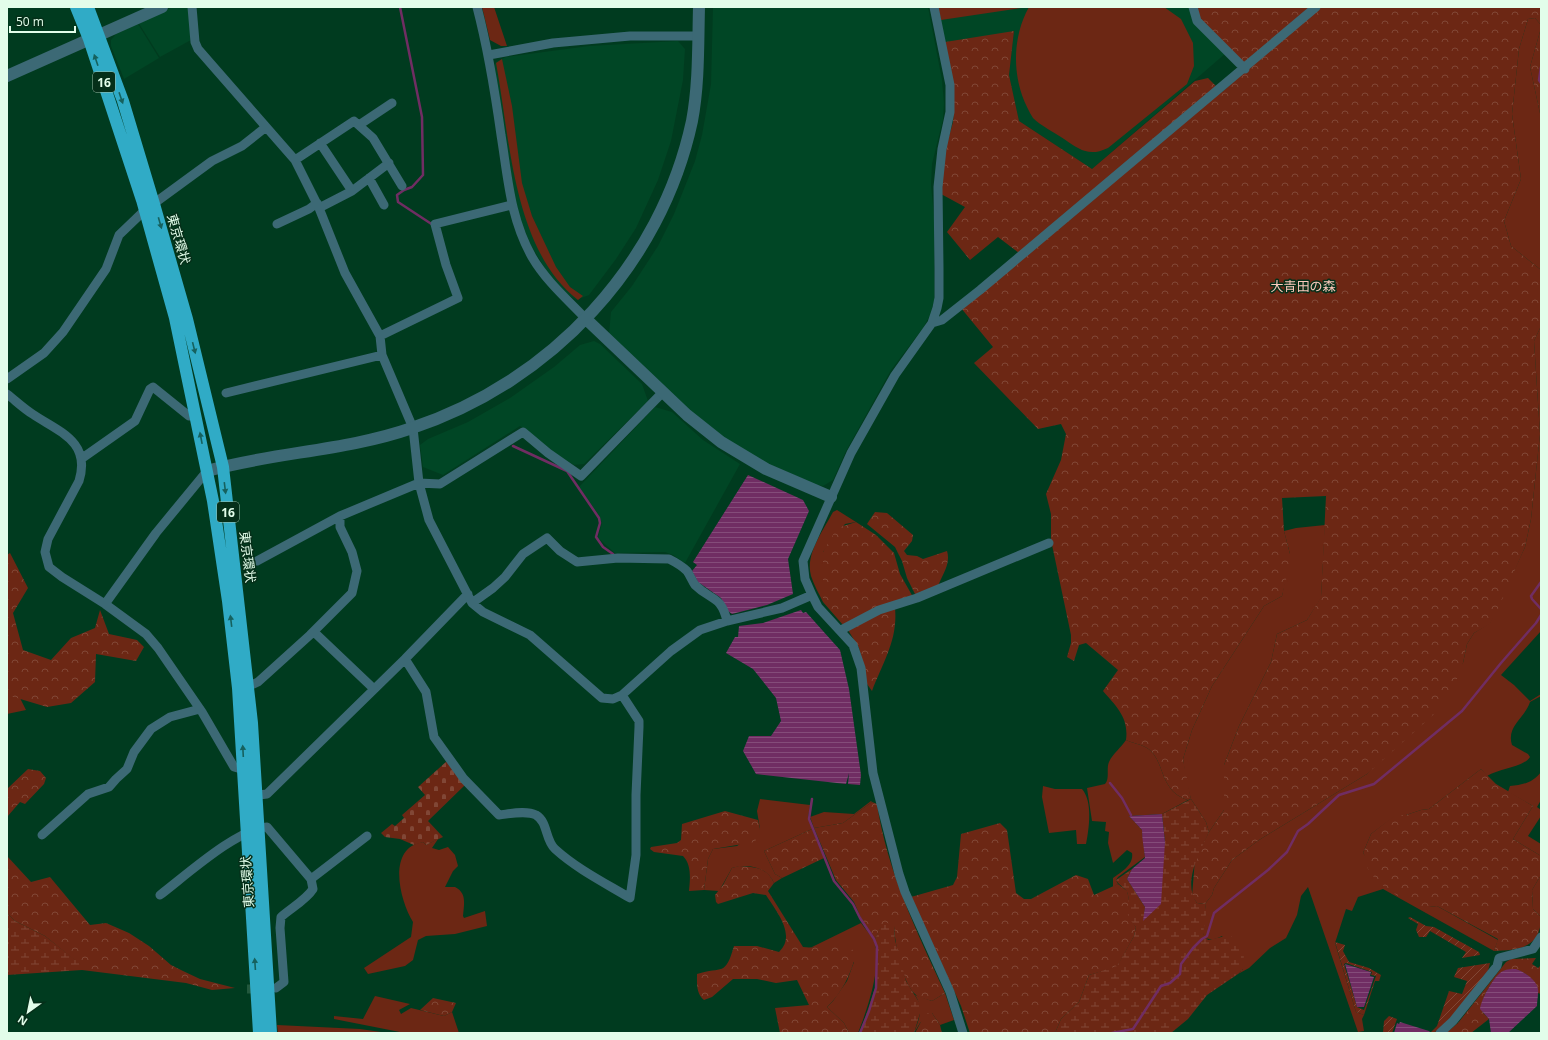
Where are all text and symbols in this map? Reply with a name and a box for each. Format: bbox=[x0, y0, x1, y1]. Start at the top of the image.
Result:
scale bar bbox=[10, 8, 75, 34]
text: 50 m bbox=[16, 13, 44, 30]
one-way arrow bbox=[93, 54, 99, 66]
road number: 16 bbox=[93, 72, 115, 92]
one-way arrow bbox=[119, 93, 125, 105]
street label: 東京環状 bbox=[163, 212, 195, 266]
one-way arrow bbox=[157, 216, 163, 229]
park label: 大青田の森 bbox=[1270, 277, 1336, 295]
one-way arrow bbox=[192, 342, 198, 354]
one-way arrow bbox=[197, 432, 203, 444]
one-way arrow bbox=[222, 482, 228, 494]
road number: 16 bbox=[217, 502, 239, 522]
street label: 東京環状 bbox=[236, 530, 260, 584]
one-way arrow bbox=[227, 615, 234, 627]
one-way arrow bbox=[239, 745, 246, 757]
street label: 東京環状 bbox=[236, 855, 258, 909]
one-way arrow bbox=[252, 958, 259, 970]
north arrow bbox=[8, 992, 48, 1032]
text: N bbox=[14, 1012, 30, 1030]

